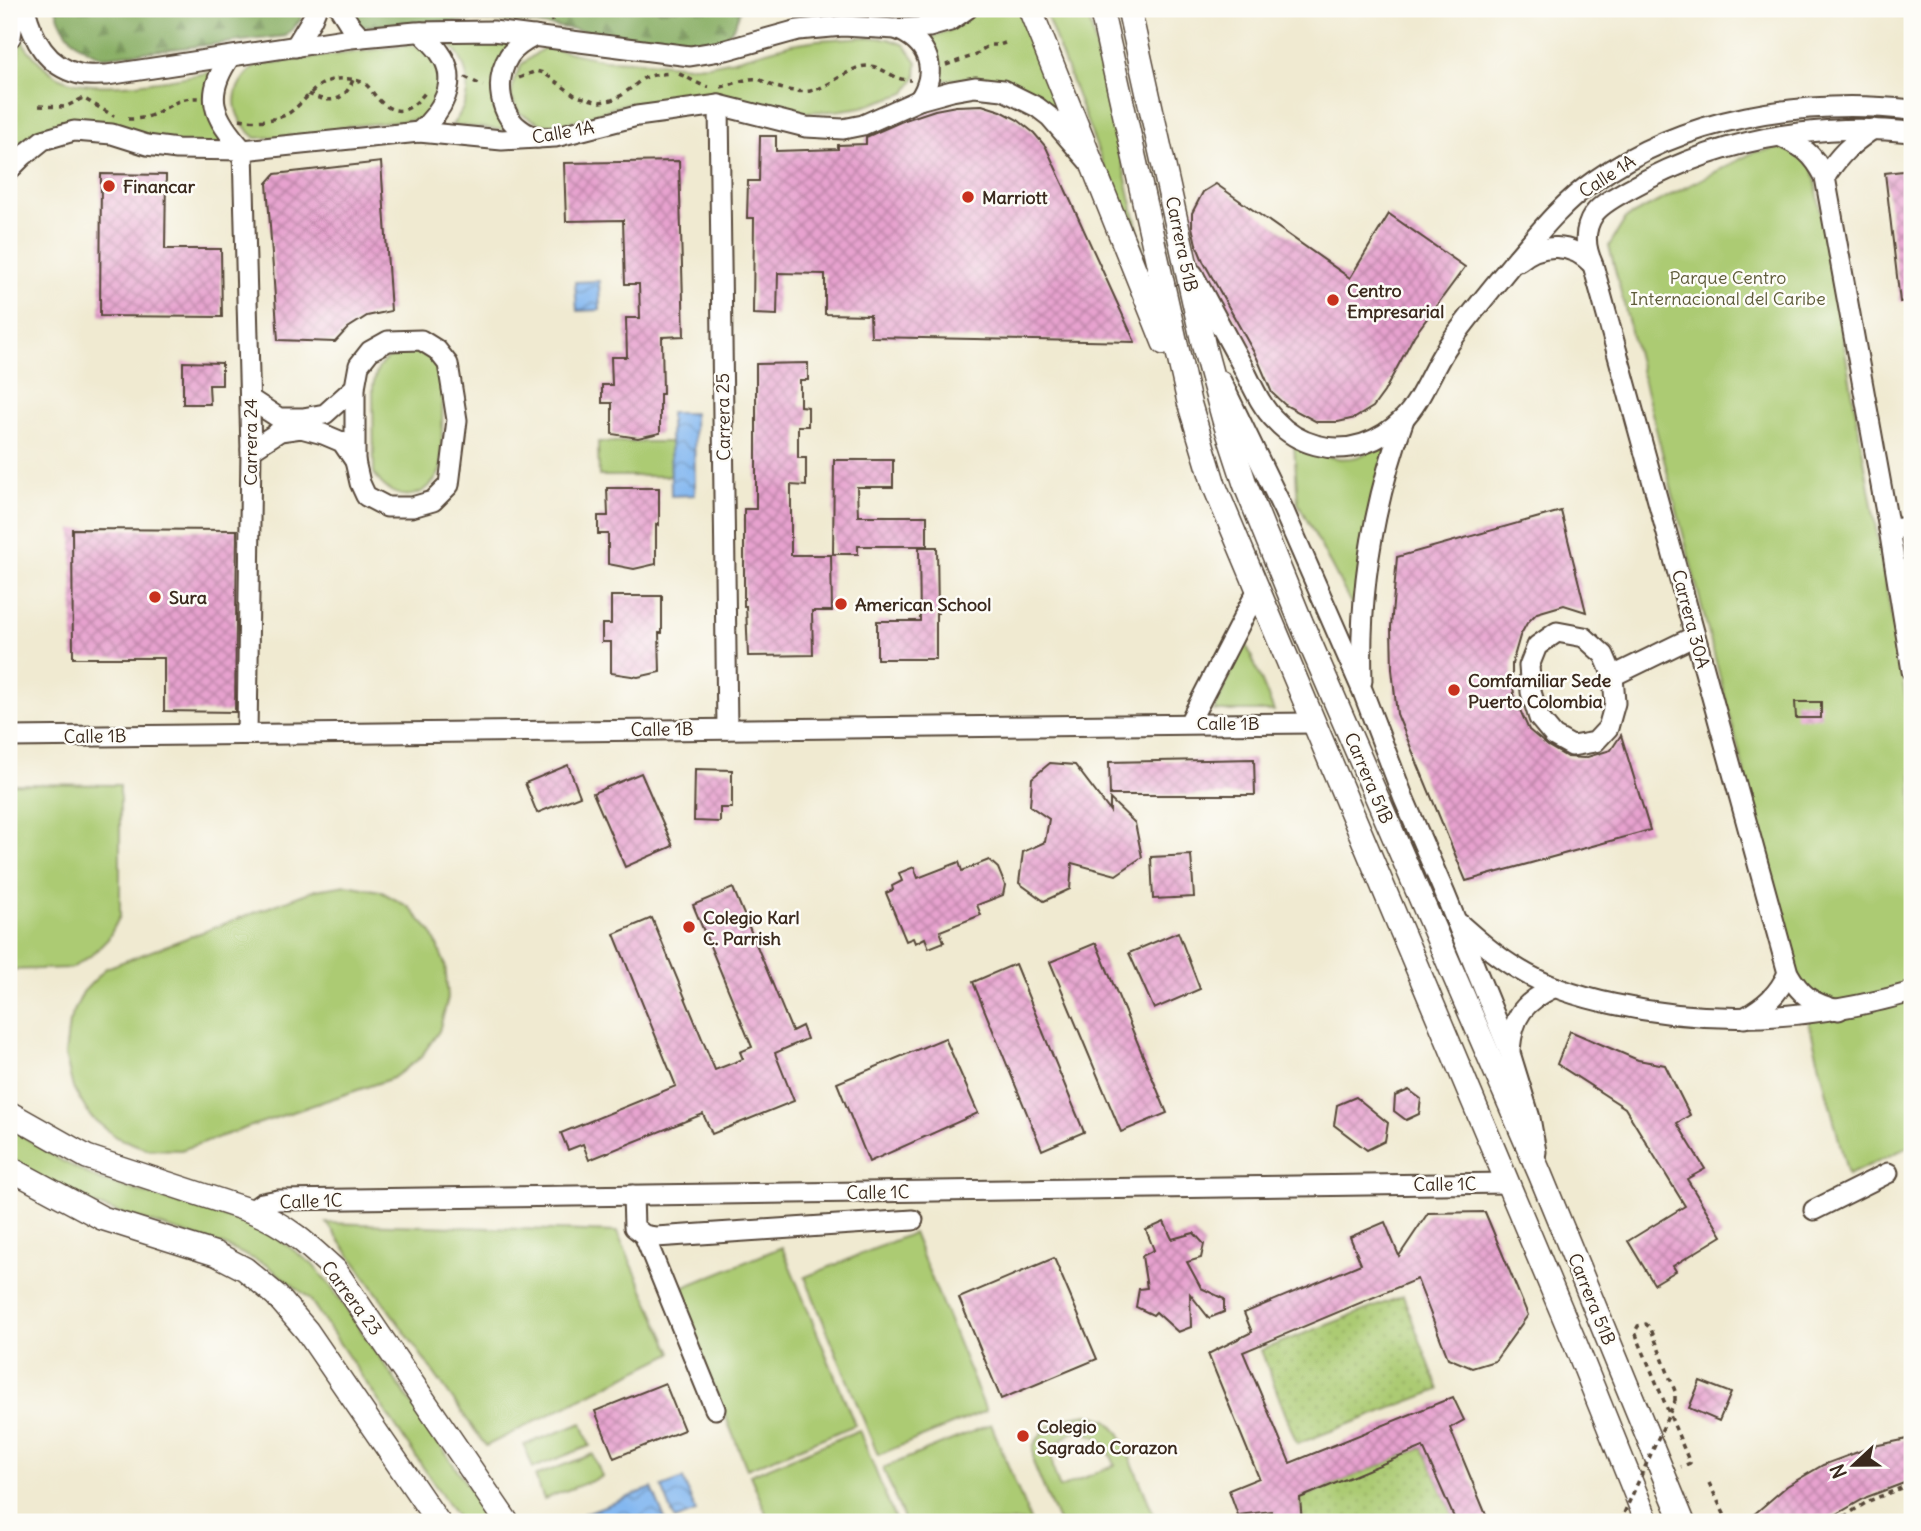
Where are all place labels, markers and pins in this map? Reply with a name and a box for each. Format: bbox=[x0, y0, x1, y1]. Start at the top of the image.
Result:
place label: Financar bbox=[123, 175, 196, 198]
marker: Financar bbox=[101, 178, 117, 194]
place label: Marriott bbox=[982, 186, 1049, 209]
marker: Marriott bbox=[960, 189, 976, 205]
place label: Centro Empresarial bbox=[1347, 279, 1444, 323]
marker: Centro Empresarial bbox=[1325, 292, 1341, 308]
place label: Sura bbox=[169, 586, 207, 609]
marker: Sura bbox=[147, 589, 163, 605]
place label: American School bbox=[855, 593, 991, 616]
marker: American School bbox=[833, 596, 849, 612]
place label: Comfamiliar Sede Puerto Colombia bbox=[1468, 669, 1611, 713]
marker: Comfamiliar Sede Puerto Colombia bbox=[1446, 682, 1462, 698]
place label: Colegio Karl C. Parrish bbox=[703, 906, 800, 950]
marker: Colegio Karl C. Parrish bbox=[681, 919, 697, 935]
place label: Colegio Sagrado Corazon bbox=[1037, 1415, 1178, 1459]
marker: Colegio Sagrado Corazon bbox=[1015, 1428, 1031, 1444]

